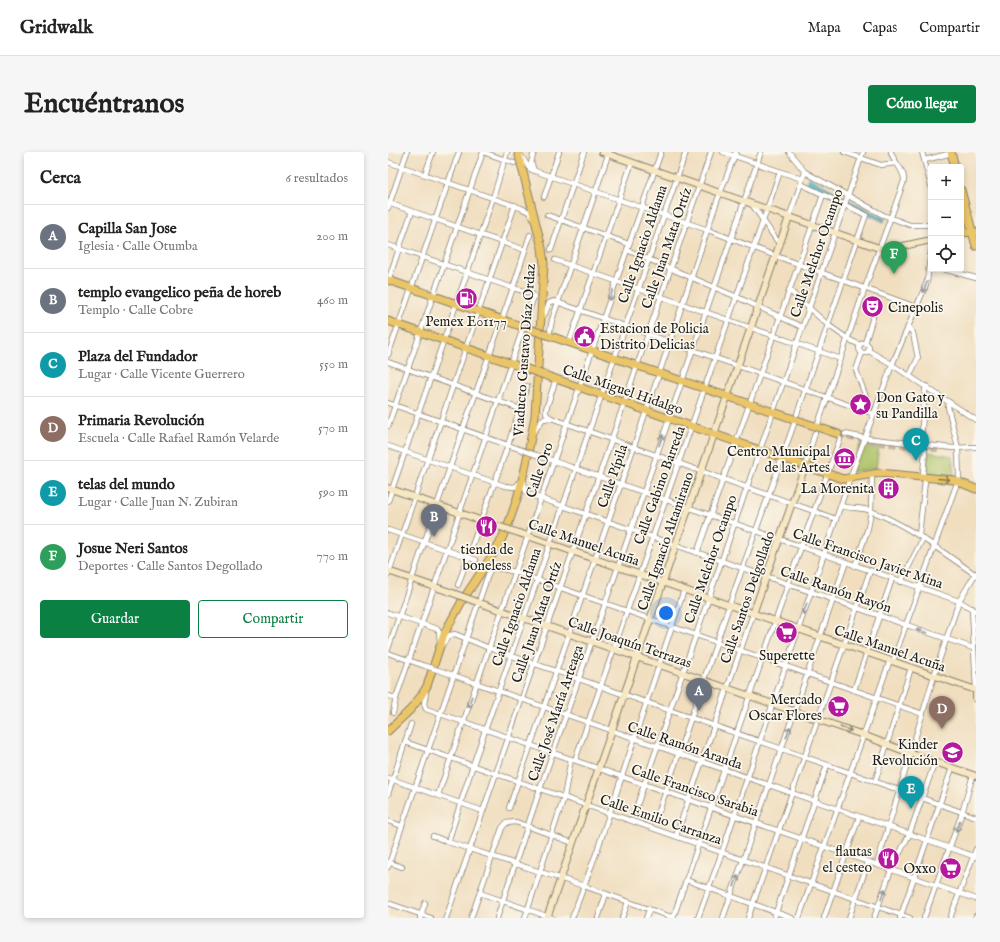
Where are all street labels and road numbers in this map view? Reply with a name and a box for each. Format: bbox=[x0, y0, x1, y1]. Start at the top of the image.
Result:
street label: Calle Ignacio Aldama bbox=[614, 182, 672, 306]
street label: Calle Juan Mata Ortíz bbox=[638, 185, 696, 311]
street label: Calle Melchor Ocampo bbox=[786, 186, 848, 320]
street label: Viaducto Gustavo Díaz Ordaz bbox=[510, 263, 540, 438]
street label: Calle Miguel Hidalgo bbox=[560, 361, 686, 419]
street label: Calle Gabino Barreda bbox=[630, 423, 690, 547]
street label: Calle Oro bbox=[522, 440, 558, 500]
street label: Calle Pípila bbox=[594, 441, 633, 511]
street label: Calle Ignacio Altamirano bbox=[634, 469, 698, 613]
street label: Calle Melchor Ocampo bbox=[680, 492, 742, 626]
street label: Calle Manuel Acuña bbox=[526, 515, 643, 571]
street label: Calle Francisco Javier Mina bbox=[790, 525, 946, 593]
street label: Calle Santos Delgollado bbox=[717, 528, 779, 666]
street label: Calle Ignacio Aldama bbox=[488, 545, 546, 669]
street label: Calle Juan Mata Ortíz bbox=[508, 559, 566, 685]
street label: Calle Ramón Rayón bbox=[778, 562, 894, 618]
street label: Calle Joaquín Terrazas bbox=[565, 613, 694, 673]
street label: Calle Manuel Acuña bbox=[832, 621, 949, 677]
street label: Calle José María Arteaga bbox=[524, 642, 588, 784]
street label: Calle Ramón Aranda bbox=[625, 718, 745, 774]
street label: Calle Francisco Sarabia bbox=[629, 761, 762, 821]
street label: Calle Emilio Carranza bbox=[597, 791, 725, 850]

